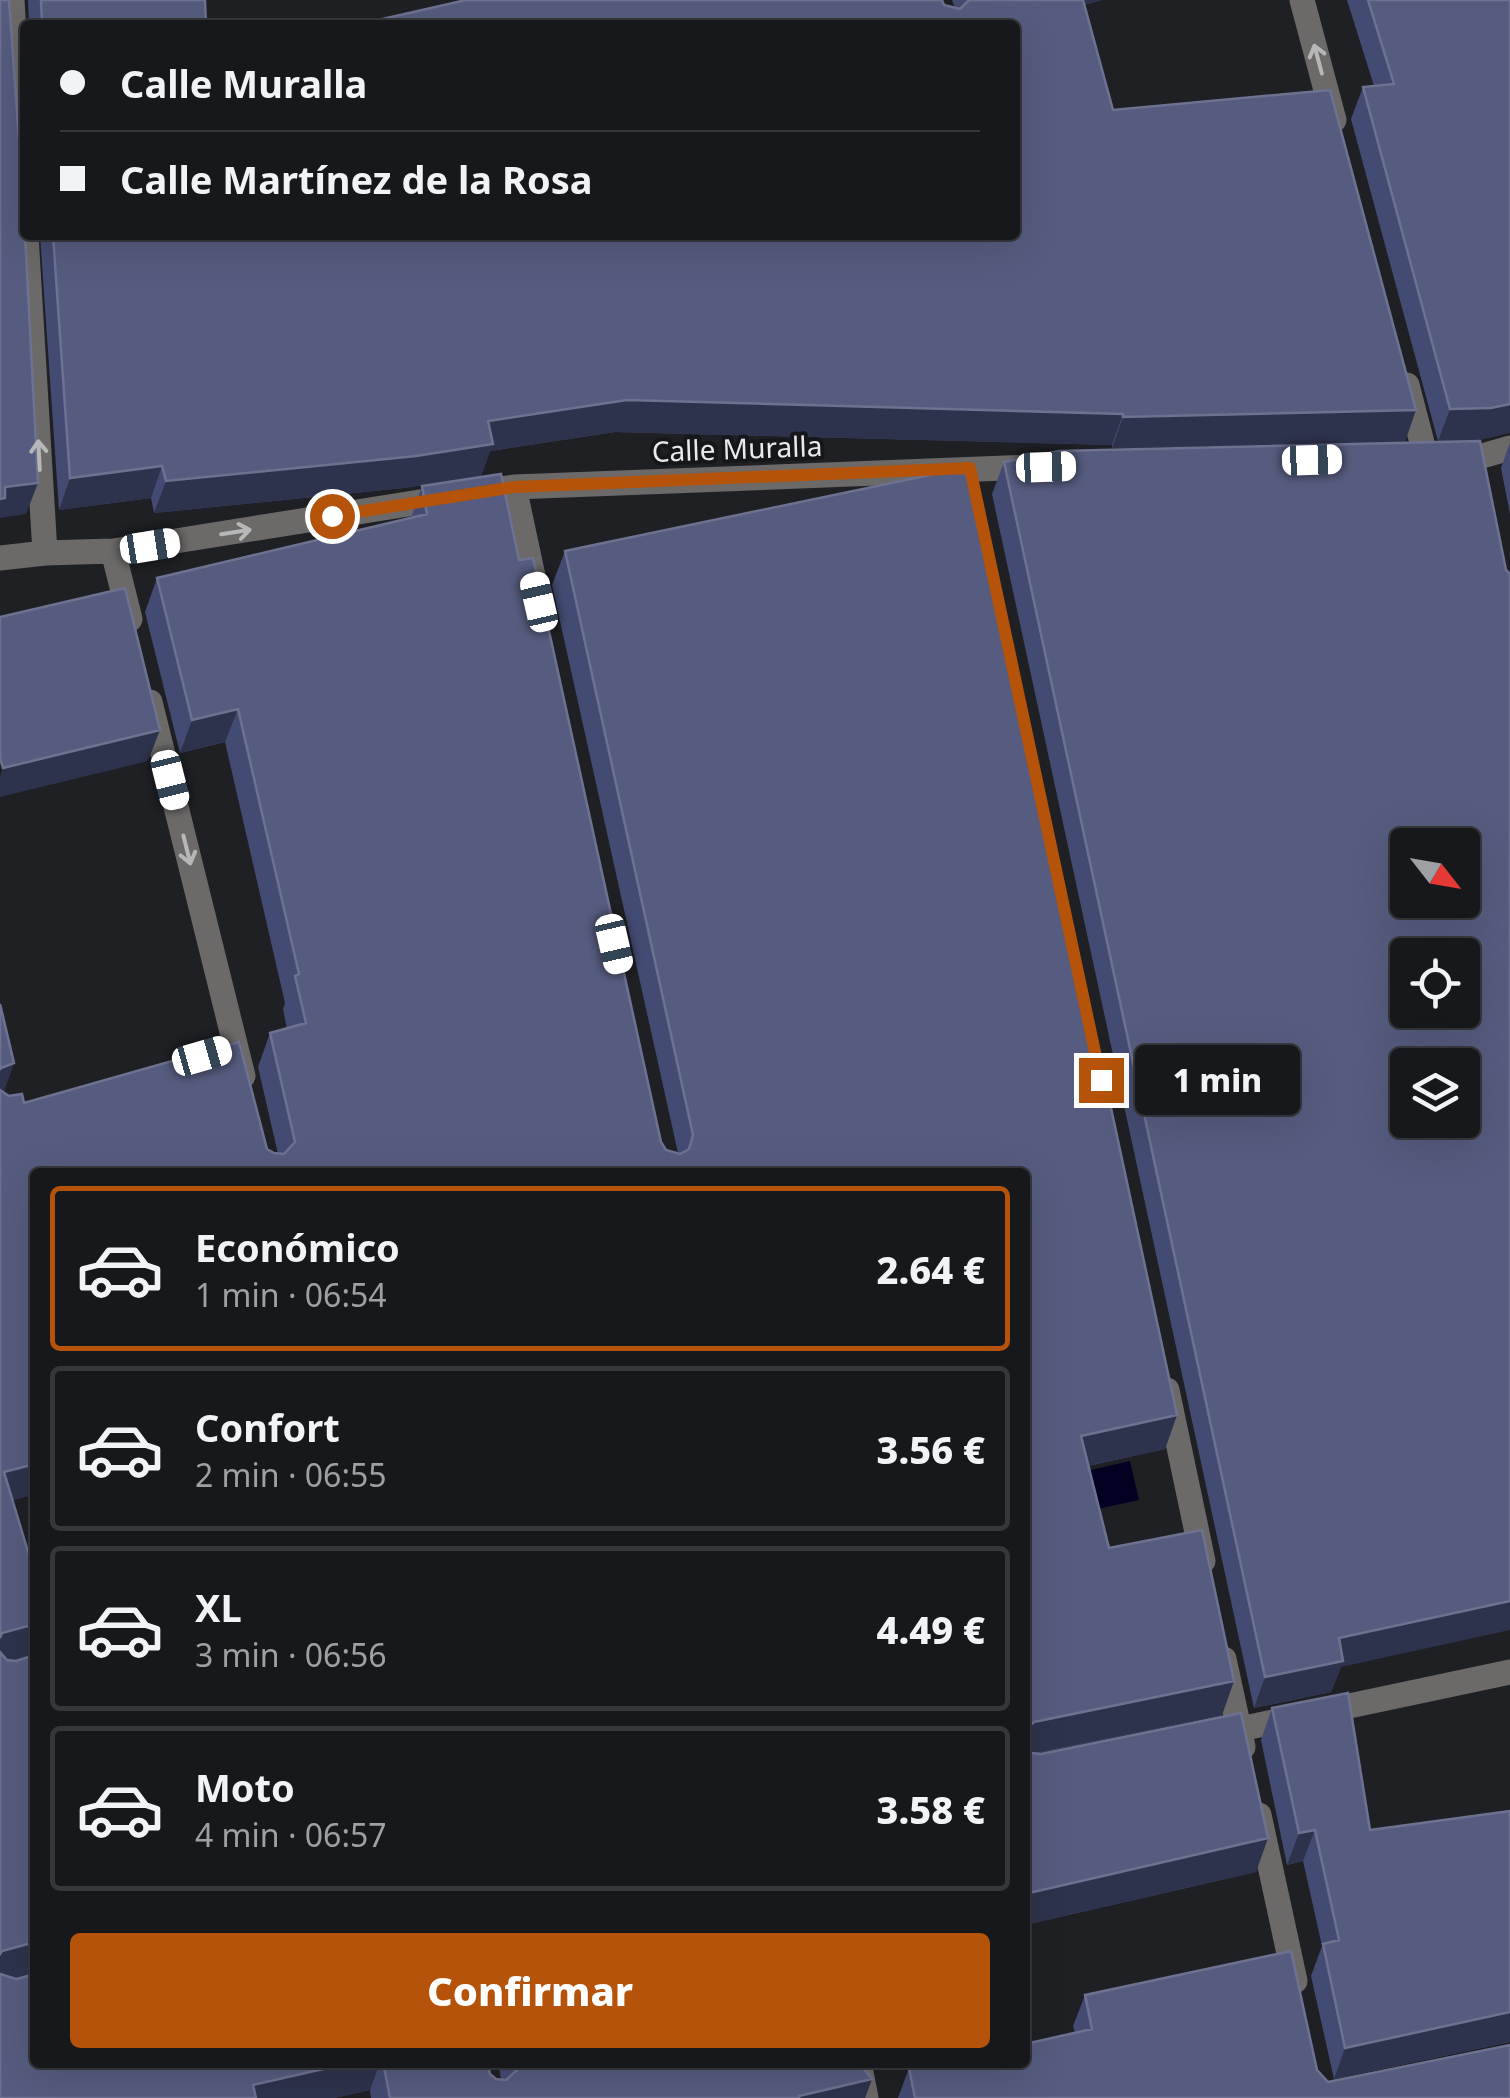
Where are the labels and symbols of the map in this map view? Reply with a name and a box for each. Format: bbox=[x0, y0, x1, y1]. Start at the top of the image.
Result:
one-way arrow bbox=[1308, 44, 1326, 76]
street label: Calle Muralla bbox=[651, 426, 823, 470]
one-way arrow bbox=[30, 440, 49, 472]
car bbox=[1281, 444, 1343, 476]
car bbox=[1015, 451, 1077, 483]
route start bbox=[310, 494, 355, 539]
one-way arrow bbox=[219, 522, 251, 540]
car bbox=[118, 526, 182, 566]
car bbox=[518, 569, 560, 635]
car bbox=[148, 747, 192, 813]
north arrow bbox=[1390, 828, 1480, 918]
one-way arrow bbox=[179, 833, 197, 865]
car bbox=[593, 911, 635, 977]
car bbox=[169, 1033, 235, 1079]
callout: 1 min bbox=[1136, 1045, 1301, 1115]
route end bbox=[1079, 1058, 1124, 1103]

